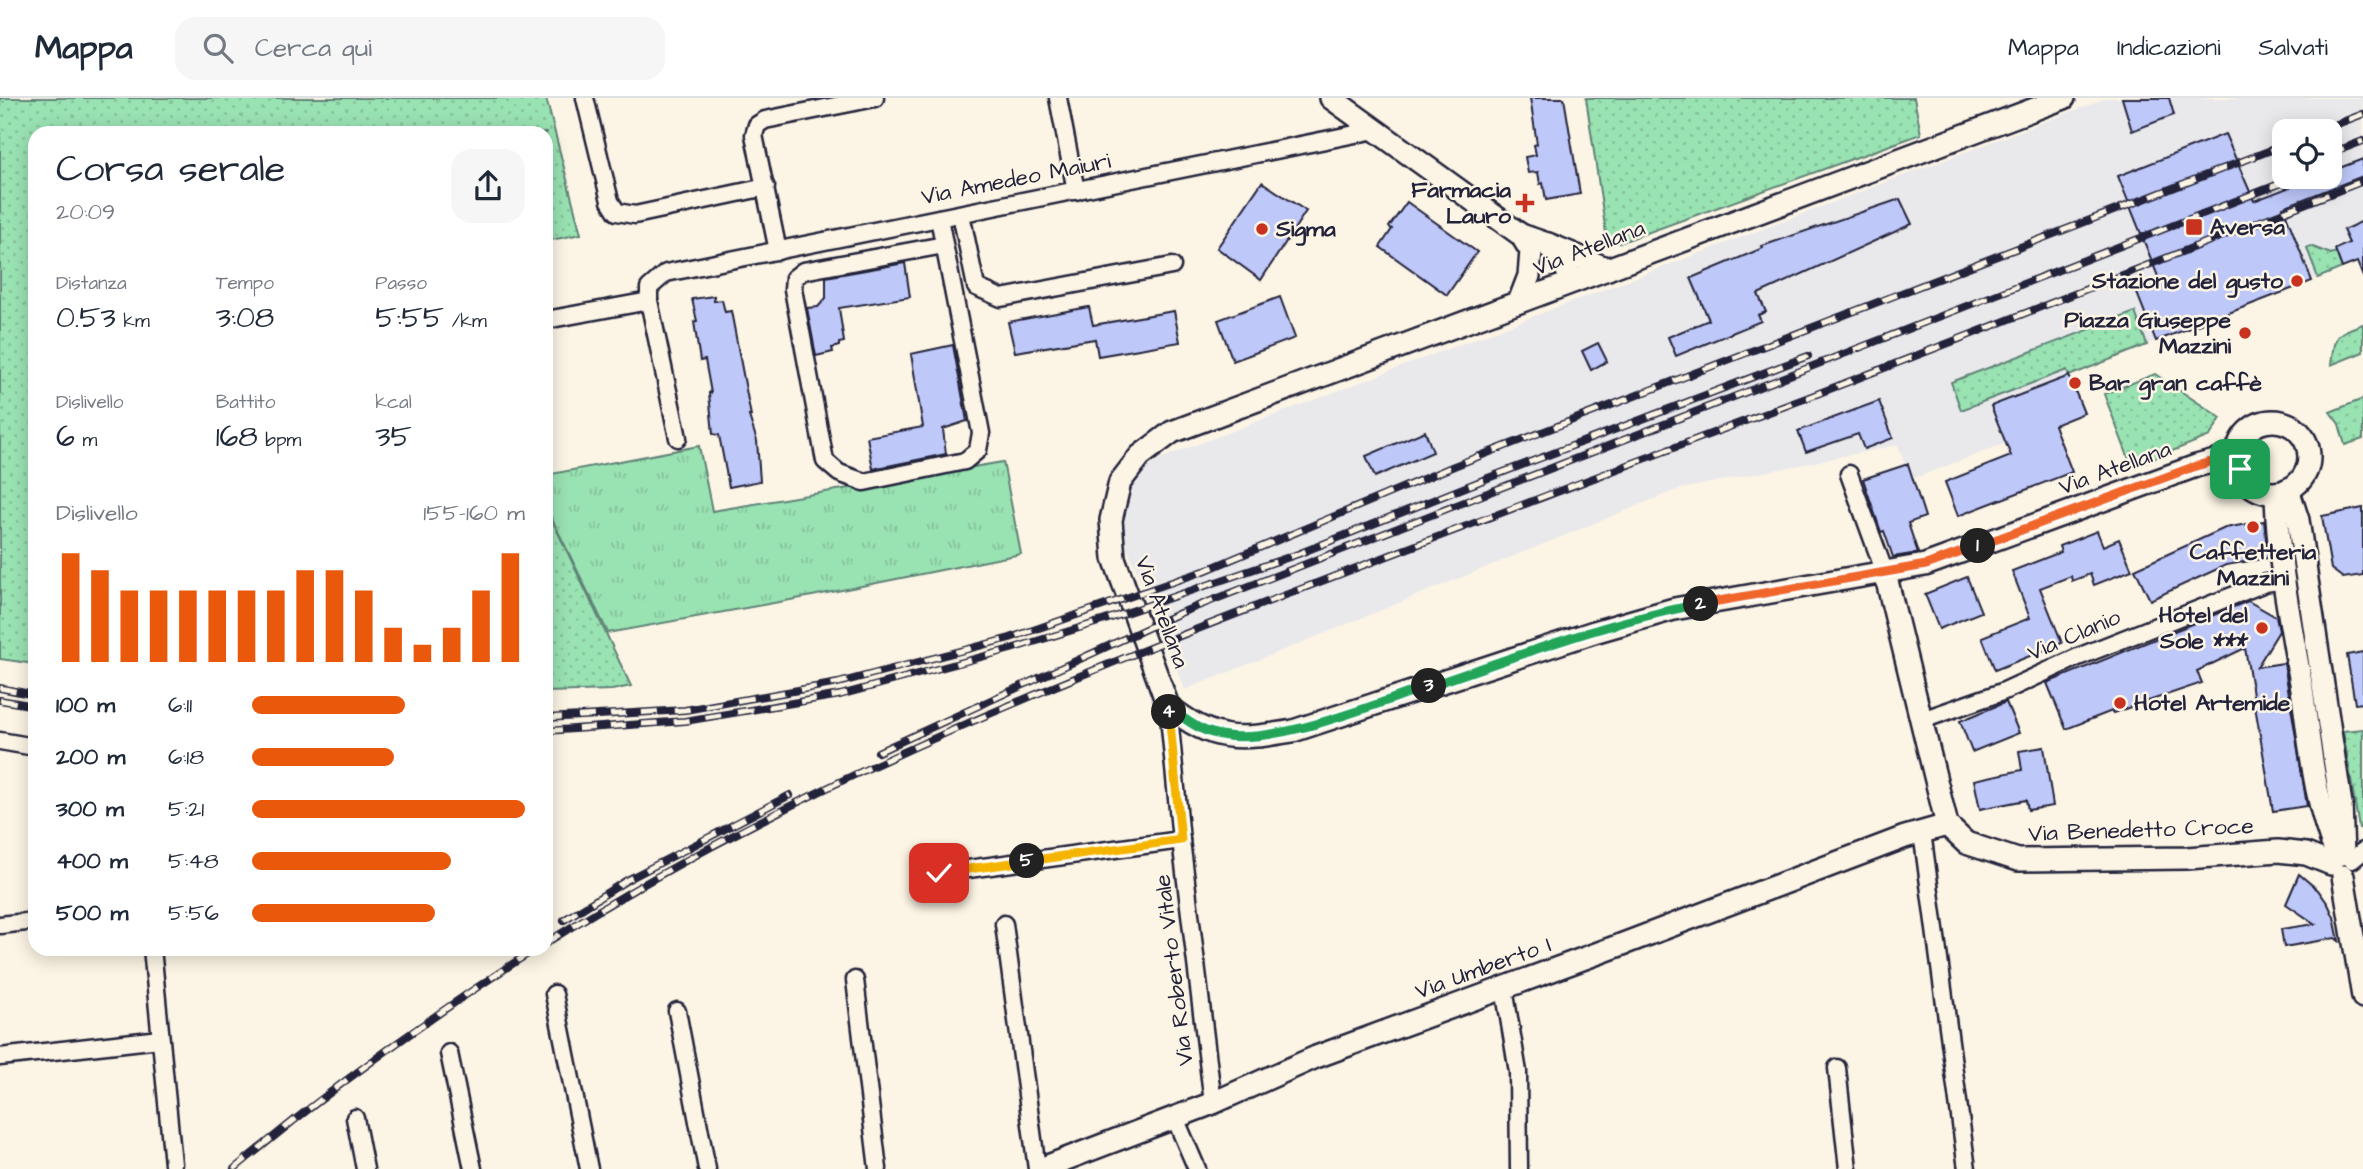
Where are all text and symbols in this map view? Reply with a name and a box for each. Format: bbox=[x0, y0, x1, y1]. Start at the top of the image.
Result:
search box bbox=[175, 17, 665, 80]
text: Mappa bbox=[35, 25, 133, 71]
icon: search bbox=[199, 29, 237, 67]
text: Cerca qui bbox=[255, 30, 372, 66]
text: Mappa bbox=[2008, 31, 2079, 65]
text: Indicazioni bbox=[2117, 31, 2221, 65]
text: Salvati bbox=[2259, 31, 2328, 65]
map controls bbox=[2272, 119, 2342, 189]
button: locate bbox=[2272, 119, 2342, 189]
text: Corsa serale bbox=[56, 144, 285, 196]
street label: Via Amedeo Maiuri bbox=[919, 145, 1114, 213]
button: share bbox=[451, 149, 525, 223]
place label: Farmacia Lauro bbox=[1411, 174, 1511, 232]
marker: Farmacia Lauro bbox=[1517, 195, 1533, 211]
text: 20:09 bbox=[56, 196, 115, 228]
place label: Aversa bbox=[2210, 211, 2285, 243]
street label: Via Atellana bbox=[1528, 212, 1650, 284]
place label: Sigma bbox=[1275, 213, 1336, 246]
marker: Aversa bbox=[2184, 217, 2204, 237]
marker: Sigma bbox=[1254, 221, 1270, 237]
place label: Stazione del gusto bbox=[2091, 265, 2283, 298]
text: Distanza bbox=[56, 270, 127, 297]
text: Tempo bbox=[216, 270, 274, 297]
text: Passo bbox=[375, 270, 427, 297]
marker: Stazione del gusto bbox=[2289, 273, 2305, 289]
text: 0.53 bbox=[56, 297, 116, 339]
text: 3:08 bbox=[216, 297, 274, 339]
text: 5:55 bbox=[375, 297, 444, 339]
place label: Piazza Giuseppe Mazzini bbox=[2064, 304, 2232, 362]
text: km bbox=[116, 308, 150, 335]
text: /km bbox=[444, 308, 487, 335]
marker: Piazza Giuseppe Mazzini bbox=[2237, 325, 2253, 341]
place label: Bar gran caffè bbox=[2089, 367, 2262, 400]
marker: Bar gran caffè bbox=[2067, 375, 2083, 391]
text: Dislivello bbox=[56, 389, 123, 416]
text: Battito bbox=[216, 389, 275, 416]
text: kcal bbox=[375, 389, 412, 416]
text: 6 bbox=[56, 416, 75, 458]
text: 168 bbox=[216, 416, 258, 458]
text: 35 bbox=[375, 416, 412, 458]
text: m bbox=[75, 427, 97, 454]
text: bpm bbox=[258, 427, 301, 454]
street label: Via Atellana bbox=[2054, 433, 2176, 503]
pin bbox=[2210, 439, 2270, 499]
icon: arrive bbox=[2221, 450, 2259, 488]
text: Dislivello bbox=[56, 497, 138, 529]
text: 155–160 m bbox=[423, 497, 525, 529]
marker: Caffetteria Mazzini bbox=[2245, 519, 2261, 535]
pin: 1 bbox=[1960, 528, 1996, 564]
text: 1 bbox=[1976, 532, 1979, 559]
place label: Caffetteria Mazzini bbox=[2190, 536, 2317, 594]
street label: Via Atellana bbox=[1127, 551, 1197, 673]
pin: 2 bbox=[1684, 587, 1718, 622]
text: 2 bbox=[1695, 590, 1706, 617]
place label: Hotel del Sole *** bbox=[2159, 599, 2249, 657]
street label: Via Clanio bbox=[2022, 601, 2126, 669]
marker: Hotel del Sole *** bbox=[2254, 620, 2270, 636]
pin: 3 bbox=[1412, 668, 1446, 704]
text: 3 bbox=[1424, 672, 1433, 699]
place label: Hotel Artemide bbox=[2134, 687, 2291, 719]
text: 100 m bbox=[56, 689, 115, 721]
text: 6:11 bbox=[168, 689, 192, 721]
pin: 4 bbox=[1152, 694, 1186, 730]
marker: Hotel Artemide bbox=[2112, 695, 2128, 711]
text: 4 bbox=[1162, 698, 1175, 725]
text: 200 m bbox=[56, 741, 125, 773]
text: 6:18 bbox=[168, 741, 204, 773]
text: 300 m bbox=[56, 793, 124, 825]
text: 5:21 bbox=[168, 793, 204, 825]
street label: Via Benedetto Croce bbox=[2028, 810, 2254, 850]
pin bbox=[909, 843, 969, 903]
pin: 5 bbox=[1010, 844, 1044, 878]
text: 400 m bbox=[56, 845, 128, 877]
text: 5:48 bbox=[168, 845, 219, 877]
text: 5 bbox=[1020, 847, 1033, 874]
icon: check bbox=[920, 854, 958, 892]
street label: Via Roberto Vitale bbox=[1146, 872, 1202, 1068]
text: 500 m bbox=[56, 897, 128, 929]
text: 5:56 bbox=[168, 897, 219, 929]
street label: Via Umberto I bbox=[1411, 929, 1555, 1007]

